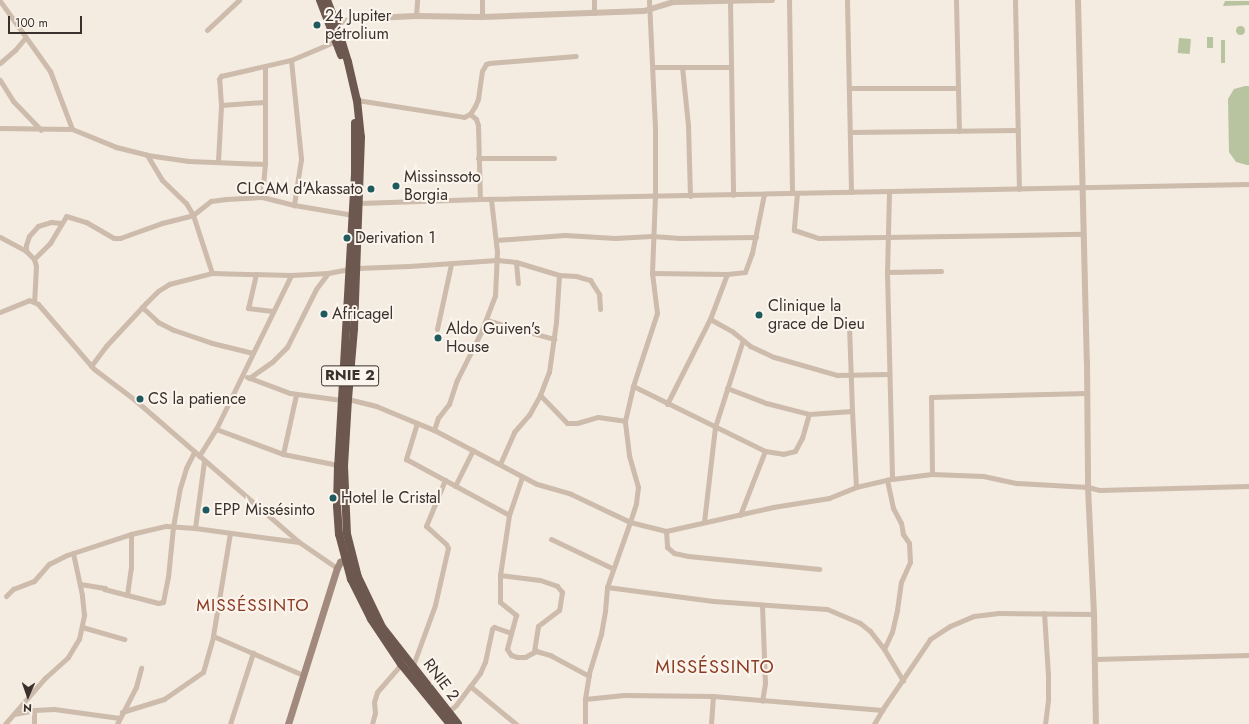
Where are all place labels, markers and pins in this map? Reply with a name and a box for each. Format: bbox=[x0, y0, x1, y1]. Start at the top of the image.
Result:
place label: 24 Jupiter pétrolium bbox=[325, 6, 391, 44]
marker: 24 Jupiter pétrolium bbox=[312, 20, 322, 30]
place label: Missinssoto Borgia bbox=[404, 167, 481, 205]
place label: CLCAM d'Akassato bbox=[237, 179, 363, 199]
marker: Missinssoto Borgia bbox=[391, 181, 401, 191]
marker: CLCAM d'Akassato bbox=[366, 184, 376, 194]
place label: Derivation 1 bbox=[355, 228, 436, 248]
marker: Derivation 1 bbox=[342, 233, 352, 243]
place label: Clinique la grace de Dieu bbox=[768, 296, 865, 334]
place label: Africagel bbox=[332, 304, 393, 324]
marker: Africagel bbox=[319, 309, 329, 319]
marker: Clinique la grace de Dieu bbox=[753, 309, 765, 321]
place label: Aldo Guiven's House bbox=[446, 319, 540, 357]
marker: Aldo Guiven's House bbox=[433, 333, 443, 343]
place label: CS la patience bbox=[148, 389, 246, 409]
marker: CS la patience bbox=[135, 394, 145, 404]
place label: Hotel le Cristal bbox=[341, 488, 441, 508]
marker: Hotel le Cristal bbox=[328, 493, 338, 503]
place label: EPP Missésinto bbox=[214, 500, 315, 520]
marker: EPP Missésinto bbox=[201, 505, 211, 515]

